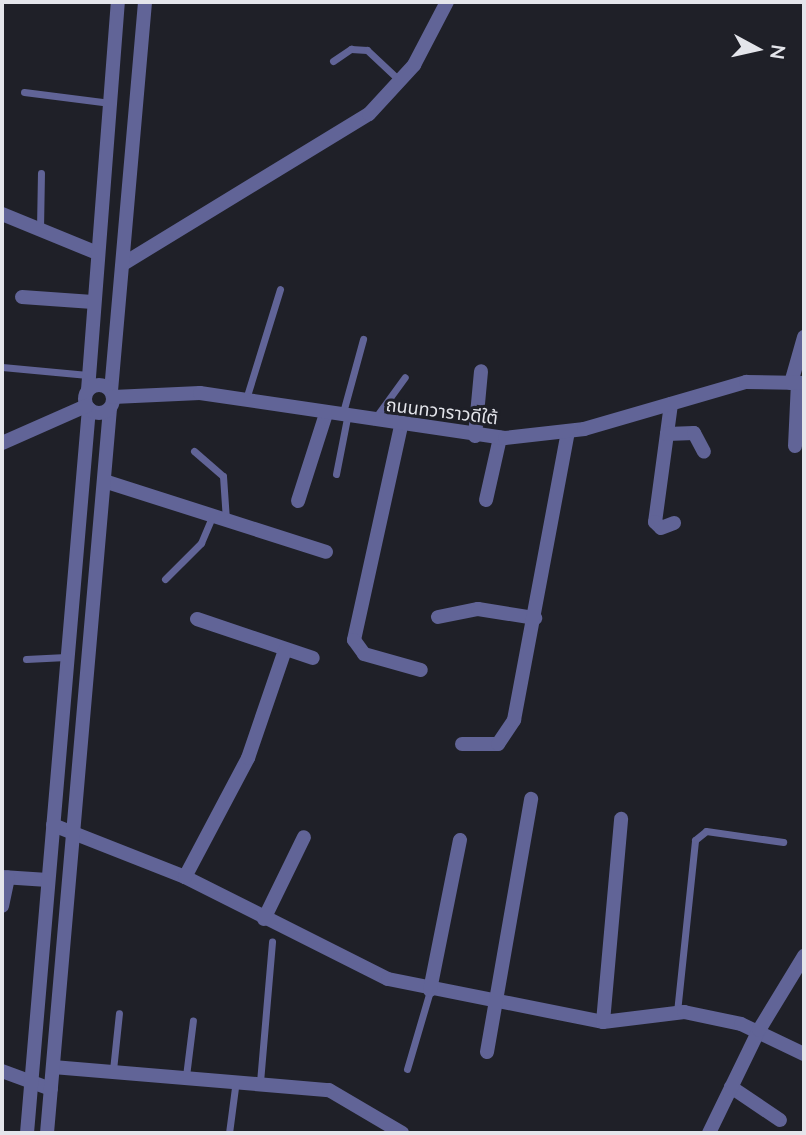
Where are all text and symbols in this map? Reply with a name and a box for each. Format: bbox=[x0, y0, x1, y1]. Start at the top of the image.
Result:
north arrow bbox=[722, 14, 792, 84]
text: N bbox=[766, 43, 791, 61]
street label: ถนนทวาราวดีใต้ bbox=[385, 393, 499, 429]

